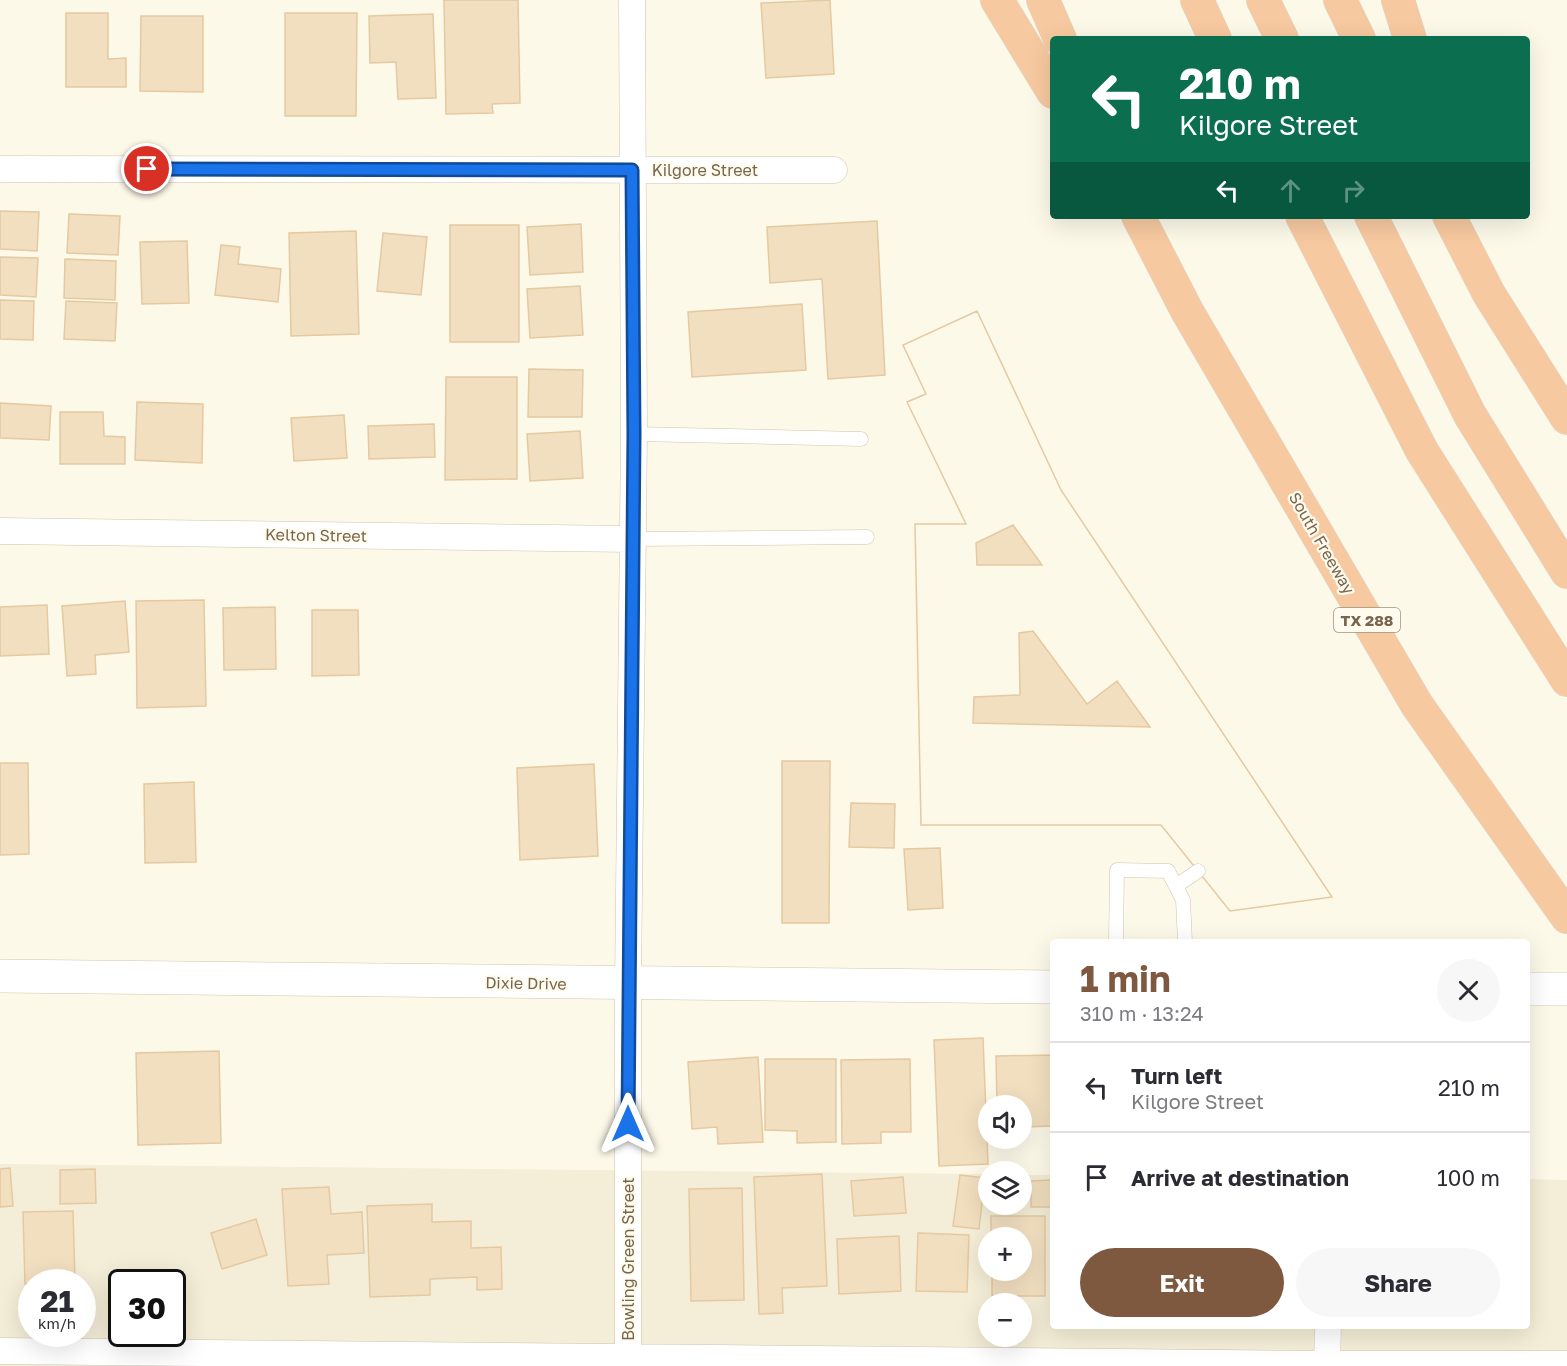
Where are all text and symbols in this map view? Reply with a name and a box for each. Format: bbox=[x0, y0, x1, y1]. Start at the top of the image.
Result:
text: 210 m bbox=[1179, 58, 1301, 108]
icon: left bbox=[1080, 60, 1158, 138]
text: Kilgore Street bbox=[1179, 109, 1359, 141]
pin bbox=[121, 143, 172, 194]
icon: arrive bbox=[130, 152, 163, 185]
street label: Kilgore Street bbox=[652, 160, 758, 180]
icon: left bbox=[1211, 174, 1244, 207]
icon: ahead bbox=[1274, 174, 1307, 207]
icon: right bbox=[1337, 174, 1370, 207]
street label: South Freeway bbox=[1285, 489, 1359, 597]
street label: Kelton Street bbox=[265, 524, 367, 546]
road number: TX 288 bbox=[1334, 608, 1400, 632]
text: 1 min bbox=[1080, 957, 1171, 1000]
button: close bbox=[1437, 959, 1500, 1022]
street label: Dixie Drive bbox=[485, 972, 567, 994]
text: 310 m · 13:24 bbox=[1080, 1001, 1204, 1025]
text: Turn left bbox=[1131, 1062, 1222, 1089]
icon: left bbox=[1080, 1071, 1113, 1104]
text: 210 m bbox=[1438, 1074, 1500, 1101]
text: Kilgore Street bbox=[1131, 1089, 1264, 1113]
position arrow bbox=[596, 1092, 660, 1156]
map controls bbox=[978, 1095, 1032, 1347]
button: sound bbox=[978, 1095, 1032, 1149]
button: layers bbox=[978, 1161, 1032, 1215]
icon: arrive bbox=[1080, 1161, 1113, 1194]
text: Arrive at destination bbox=[1131, 1164, 1349, 1191]
text: 100 m bbox=[1437, 1164, 1500, 1191]
street label: Bowling Green Street bbox=[618, 1177, 638, 1341]
button: + bbox=[978, 1227, 1032, 1281]
button: Exit bbox=[1080, 1248, 1284, 1317]
button: Share bbox=[1296, 1248, 1500, 1317]
speed limit sign: 30 bbox=[108, 1269, 186, 1347]
text: 21 bbox=[40, 1283, 74, 1319]
button: − bbox=[978, 1293, 1032, 1347]
text: km/h bbox=[38, 1314, 76, 1332]

